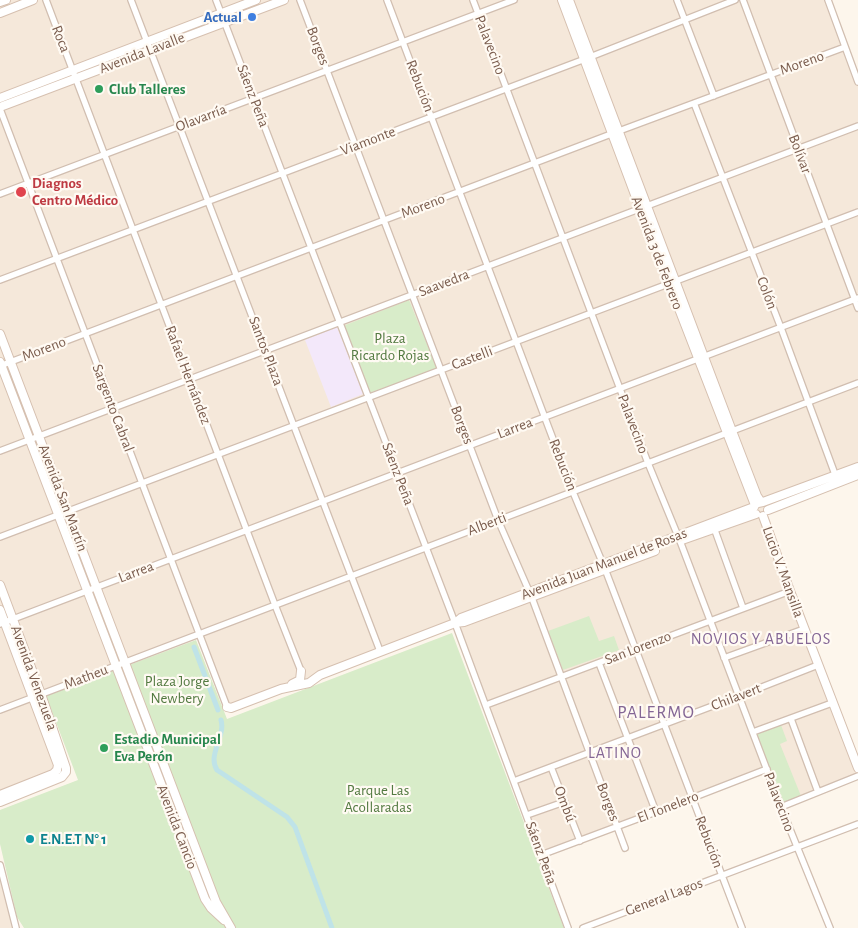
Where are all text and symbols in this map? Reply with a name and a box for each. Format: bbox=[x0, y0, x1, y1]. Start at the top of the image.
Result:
place label: Actual bbox=[203, 8, 242, 26]
marker: Actual bbox=[246, 11, 258, 23]
street label: Palavecino bbox=[470, 13, 510, 77]
street label: Roca bbox=[48, 23, 74, 55]
street label: Borges bbox=[302, 24, 334, 68]
street label: Avenida Lavalle bbox=[97, 28, 187, 78]
street label: Moreno bbox=[777, 47, 827, 79]
street label: Rebución bbox=[402, 57, 438, 115]
street label: Sáenz Peña bbox=[233, 62, 273, 130]
place label: Club Talleres bbox=[109, 80, 186, 98]
marker: Club Talleres bbox=[93, 83, 105, 95]
street label: Olavarría bbox=[173, 100, 229, 136]
street label: Viamonte bbox=[338, 122, 398, 160]
street label: Bolívar bbox=[784, 132, 816, 176]
place label: Diagnos Centro Médico bbox=[32, 174, 118, 209]
marker: Diagnos Centro Médico bbox=[14, 185, 28, 199]
street label: Moreno bbox=[398, 189, 448, 223]
street label: Avenida 3 de Febrero bbox=[627, 194, 687, 312]
street label: Saavedra bbox=[416, 265, 472, 301]
street label: Colón bbox=[753, 274, 781, 312]
street label: Santos Plaza bbox=[245, 314, 287, 388]
street label: Rafael Hernández bbox=[161, 323, 215, 427]
park label: Plaza Ricardo Rojas bbox=[351, 329, 429, 364]
street label: Moreno bbox=[19, 332, 69, 366]
street label: Castelli bbox=[449, 342, 495, 374]
street label: Sargento Cabral bbox=[88, 362, 138, 454]
street label: Palavecino bbox=[613, 392, 653, 456]
street label: Borges bbox=[446, 403, 478, 447]
street label: Larrea bbox=[495, 413, 535, 443]
street label: Rebución bbox=[545, 436, 581, 494]
street label: Sáenz Peña bbox=[378, 440, 418, 508]
street label: Avenida San Martín bbox=[34, 442, 92, 554]
street label: Alberti bbox=[465, 508, 509, 540]
street label: Avenida Juan Manuel de Rosas bbox=[518, 524, 690, 604]
street label: Lucio V. Mansilla bbox=[758, 524, 808, 620]
street label: Larrea bbox=[116, 557, 156, 587]
street label: Avenida Venezuela bbox=[7, 623, 61, 733]
street label: San Lorenzo bbox=[602, 627, 674, 669]
district label: NOVIOS Y ABUELOS bbox=[689, 629, 833, 649]
street label: Matheu bbox=[61, 660, 111, 694]
park label: Plaza Jorge Newbery bbox=[145, 672, 209, 707]
street label: Chilavert bbox=[708, 679, 764, 715]
district label: PALERMO bbox=[616, 702, 696, 724]
place label: Estadio Municipal Eva Perón bbox=[114, 730, 221, 765]
marker: Estadio Municipal Eva Perón bbox=[98, 742, 110, 754]
district label: LATINO bbox=[587, 743, 643, 763]
street label: Palavecino bbox=[759, 770, 799, 834]
street label: Borges bbox=[592, 780, 624, 824]
park label: Parque Las Acollaradas bbox=[344, 781, 412, 816]
street label: Avenida Cancio bbox=[153, 782, 201, 872]
street label: Ombú bbox=[550, 784, 580, 824]
street label: El Tonelero bbox=[635, 787, 701, 827]
street label: Rebución bbox=[691, 813, 727, 871]
street label: Sáenz Peña bbox=[521, 819, 561, 887]
place label: E.N.E.T N° 1 bbox=[40, 830, 107, 848]
marker: E.N.E.T N° 1 bbox=[24, 833, 36, 845]
street label: General Lagos bbox=[623, 874, 705, 920]

